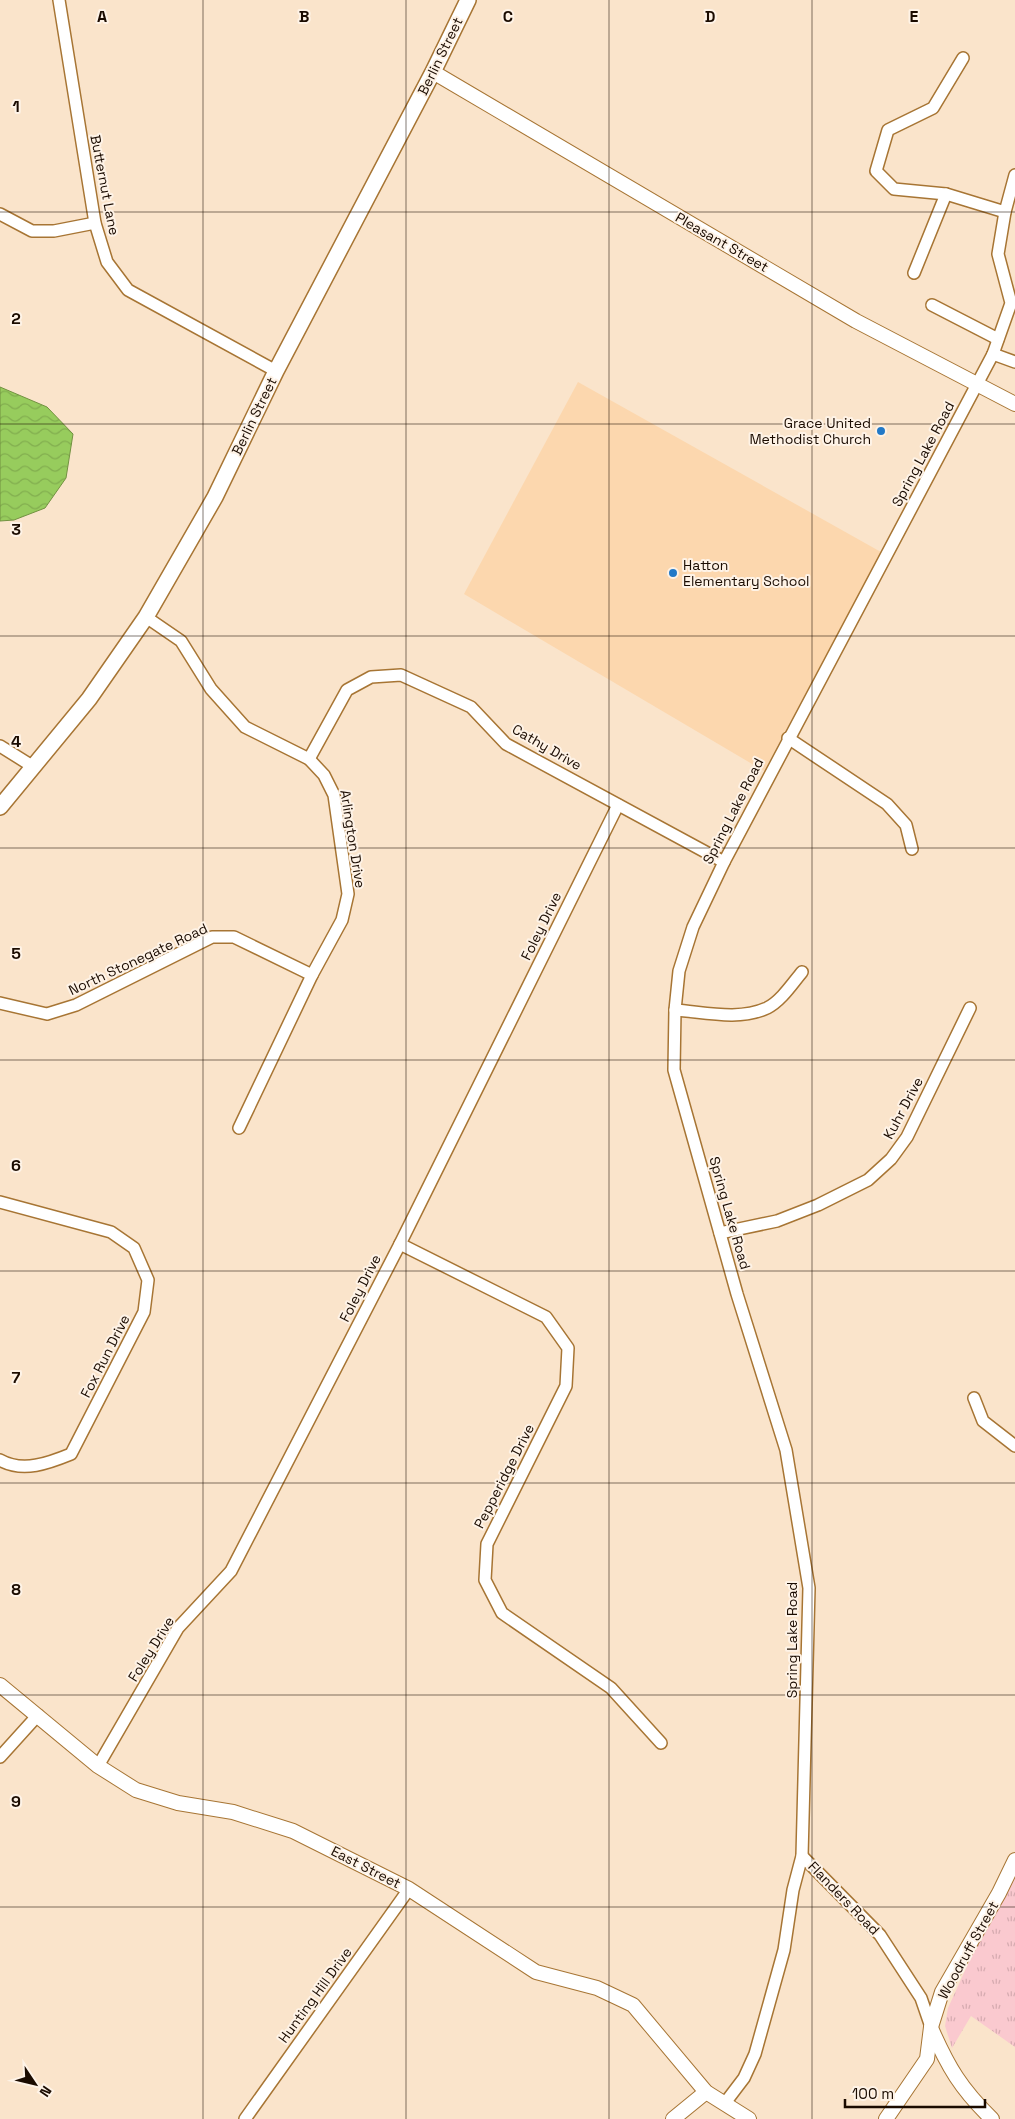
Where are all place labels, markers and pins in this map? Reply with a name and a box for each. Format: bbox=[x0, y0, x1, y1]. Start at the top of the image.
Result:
place label: Grace United Methodist Church bbox=[749, 414, 871, 448]
marker: Grace United Methodist Church bbox=[875, 425, 887, 437]
place label: Hatton Elementary School bbox=[683, 556, 809, 590]
marker: Hatton Elementary School bbox=[667, 567, 679, 579]

